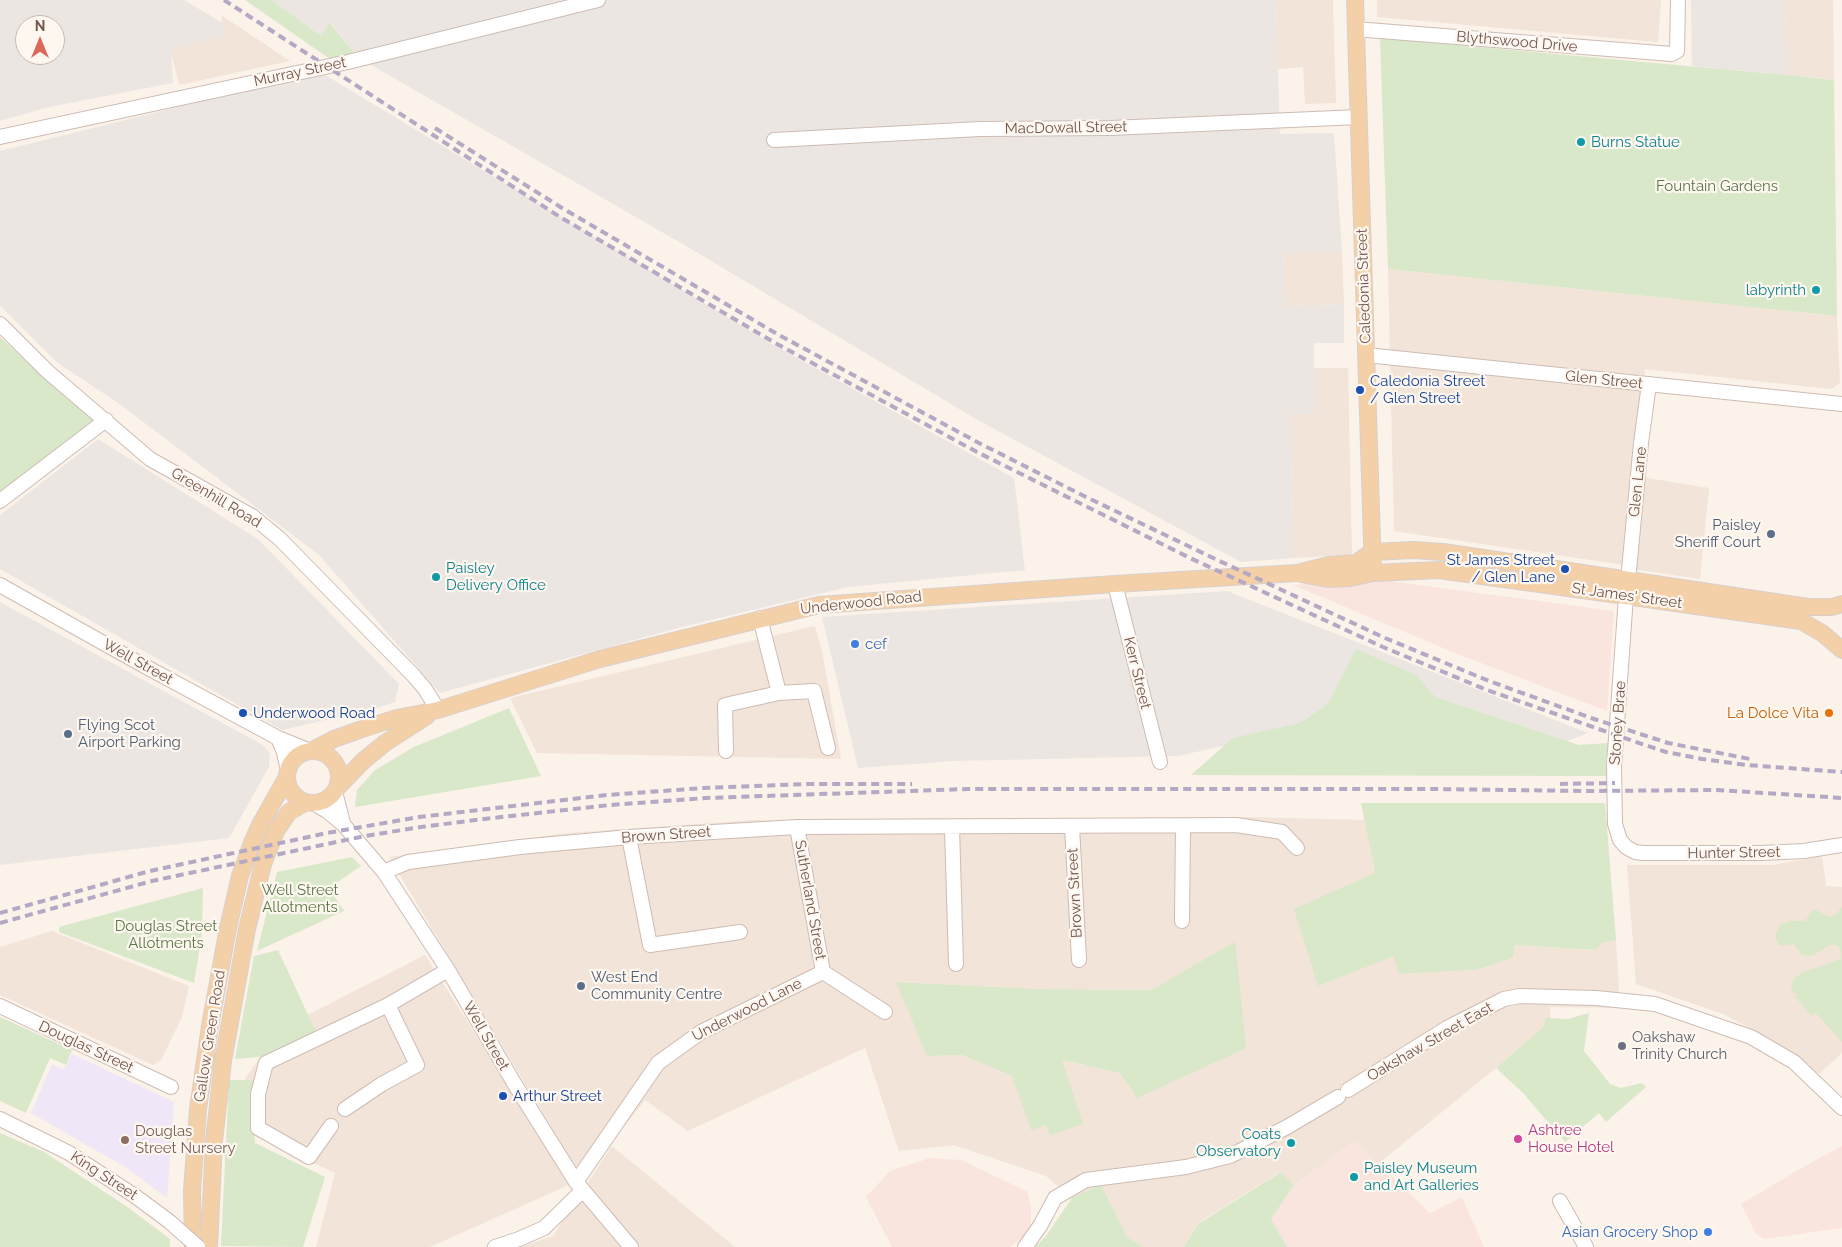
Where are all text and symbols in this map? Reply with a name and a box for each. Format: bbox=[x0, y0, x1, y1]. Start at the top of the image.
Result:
north arrow bbox=[15, 15, 65, 65]
text: N bbox=[35, 18, 45, 34]
street label: Blythswood Drive bbox=[1456, 28, 1578, 56]
street label: Murray Street bbox=[252, 53, 348, 91]
street label: MacDowall Street bbox=[1005, 118, 1127, 138]
place label: Burns Statue bbox=[1591, 133, 1680, 151]
marker: Burns Statue bbox=[1575, 136, 1587, 148]
park label: Fountain Gardens bbox=[1656, 177, 1778, 195]
street label: Caledonia Street bbox=[1353, 228, 1375, 344]
place label: labyrinth bbox=[1746, 281, 1806, 299]
marker: labyrinth bbox=[1810, 284, 1822, 296]
street label: Glen Street bbox=[1564, 367, 1644, 393]
place label: Caledonia Street / Glen Street bbox=[1370, 372, 1485, 407]
marker: Caledonia Street / Glen Street bbox=[1354, 384, 1366, 396]
street label: Glen Lane bbox=[1625, 446, 1651, 518]
street label: Greenhill Road bbox=[168, 464, 264, 532]
place label: Paisley Sheriff Court bbox=[1675, 516, 1761, 551]
marker: Paisley Sheriff Court bbox=[1765, 528, 1777, 540]
place label: St James Street / Glen Lane bbox=[1447, 551, 1555, 586]
place label: Paisley Delivery Office bbox=[446, 559, 546, 594]
marker: St James Street / Glen Lane bbox=[1559, 563, 1571, 575]
marker: Paisley Delivery Office bbox=[430, 571, 442, 583]
street label: St James' Street bbox=[1571, 579, 1683, 613]
street label: Underwood Road bbox=[799, 588, 923, 618]
street label: Well Street bbox=[100, 635, 176, 689]
place label: cef bbox=[865, 635, 887, 653]
street label: Kerr Street bbox=[1119, 635, 1155, 711]
marker: cef bbox=[849, 638, 861, 650]
street label: Stoney Brae bbox=[1606, 680, 1630, 766]
place label: Underwood Road bbox=[253, 704, 375, 722]
place label: La Dolce Vita bbox=[1727, 704, 1819, 722]
marker: Underwood Road bbox=[237, 707, 249, 719]
marker: La Dolce Vita bbox=[1823, 707, 1835, 719]
place label: Flying Scot Airport Parking bbox=[78, 716, 181, 751]
marker: Flying Scot Airport Parking bbox=[62, 728, 74, 740]
street label: Brown Street bbox=[620, 823, 712, 847]
street label: Sutherland Street bbox=[791, 839, 829, 961]
street label: Hunter Street bbox=[1687, 843, 1781, 863]
street label: Brown Street bbox=[1064, 848, 1086, 938]
park label: Well Street Allotments bbox=[261, 881, 339, 916]
park label: Douglas Street Allotments bbox=[115, 917, 217, 952]
place label: West End Community Centre bbox=[591, 968, 722, 1003]
street label: Gallow Green Road bbox=[191, 969, 229, 1103]
street label: Underwood Lane bbox=[689, 975, 805, 1045]
marker: West End Community Centre bbox=[575, 980, 587, 992]
street label: Well Street bbox=[459, 998, 513, 1074]
street label: Oakshaw Street East bbox=[1364, 999, 1496, 1085]
street label: Douglas Street bbox=[36, 1017, 136, 1077]
place label: Oakshaw Trinity Church bbox=[1632, 1028, 1727, 1063]
marker: Oakshaw Trinity Church bbox=[1616, 1040, 1628, 1052]
place label: Arthur Street bbox=[513, 1087, 602, 1105]
marker: Arthur Street bbox=[497, 1090, 509, 1102]
place label: Ashtree House Hotel bbox=[1528, 1121, 1614, 1156]
place label: Douglas Street Nursery bbox=[135, 1122, 236, 1157]
place label: Coats Observatory bbox=[1196, 1125, 1281, 1160]
marker: Ashtree House Hotel bbox=[1512, 1133, 1524, 1145]
marker: Douglas Street Nursery bbox=[119, 1134, 131, 1146]
marker: Coats Observatory bbox=[1285, 1137, 1297, 1149]
street label: King Street bbox=[67, 1148, 141, 1204]
place label: Paisley Museum and Art Galleries bbox=[1364, 1159, 1479, 1194]
marker: Paisley Museum and Art Galleries bbox=[1348, 1171, 1360, 1183]
place label: Asian Grocery Shop bbox=[1562, 1223, 1698, 1241]
marker: Asian Grocery Shop bbox=[1702, 1226, 1714, 1238]

